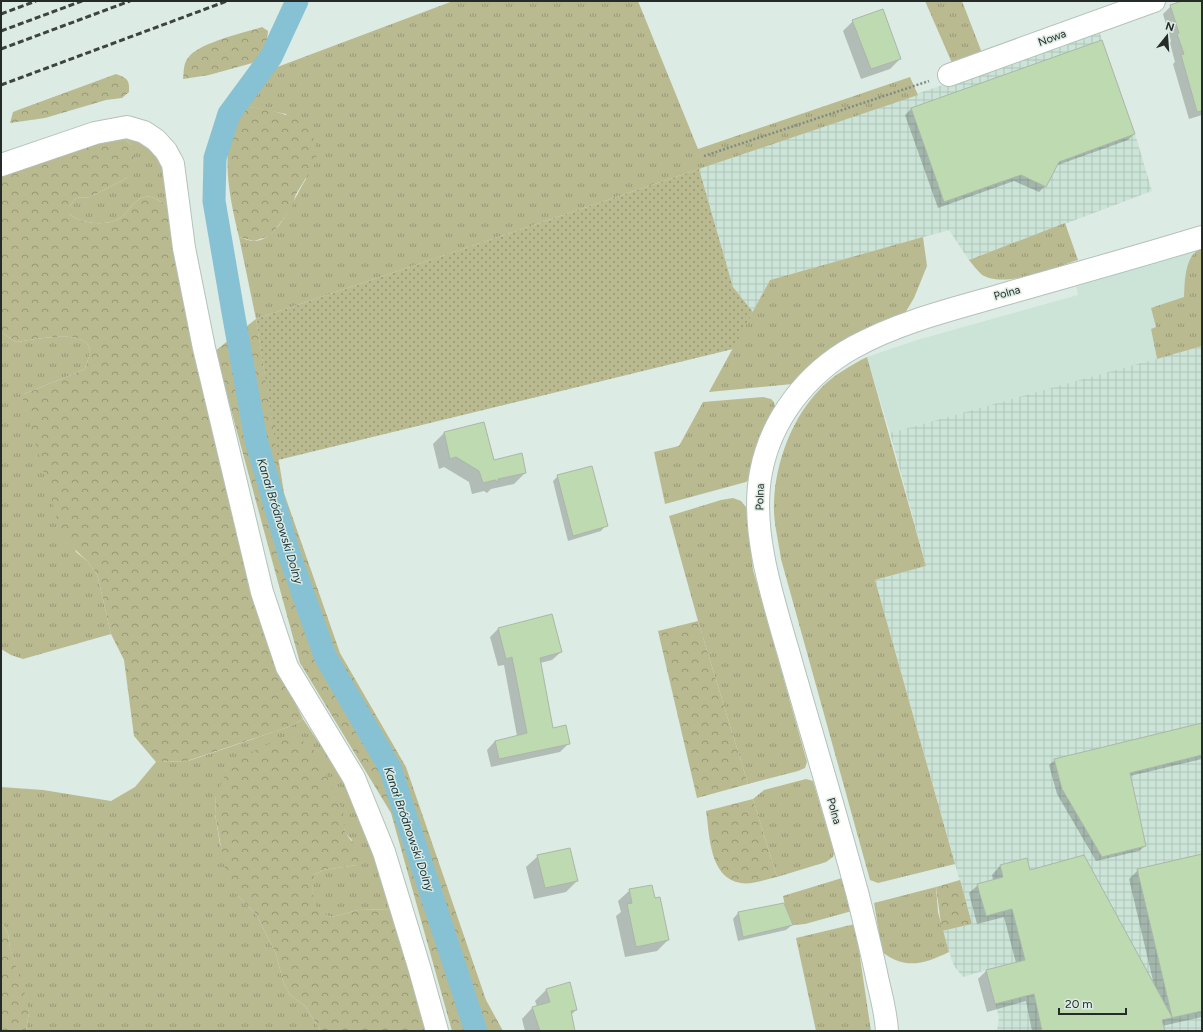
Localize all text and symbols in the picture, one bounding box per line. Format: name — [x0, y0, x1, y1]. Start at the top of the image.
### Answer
north arrow — [1147, 16, 1187, 56]
text: N — [1164, 19, 1176, 34]
street label: Nowa — [1036, 27, 1068, 49]
street label: Polna — [992, 283, 1022, 303]
water label: Kanał Bródnowski Dolny — [254, 456, 306, 586]
street label: Polna — [753, 483, 767, 511]
water label: Kanał Bródnowski Dolny — [381, 765, 437, 894]
street label: Polna — [824, 796, 844, 826]
scale bar — [1059, 990, 1126, 1016]
text: 20 m — [1065, 997, 1093, 1011]

